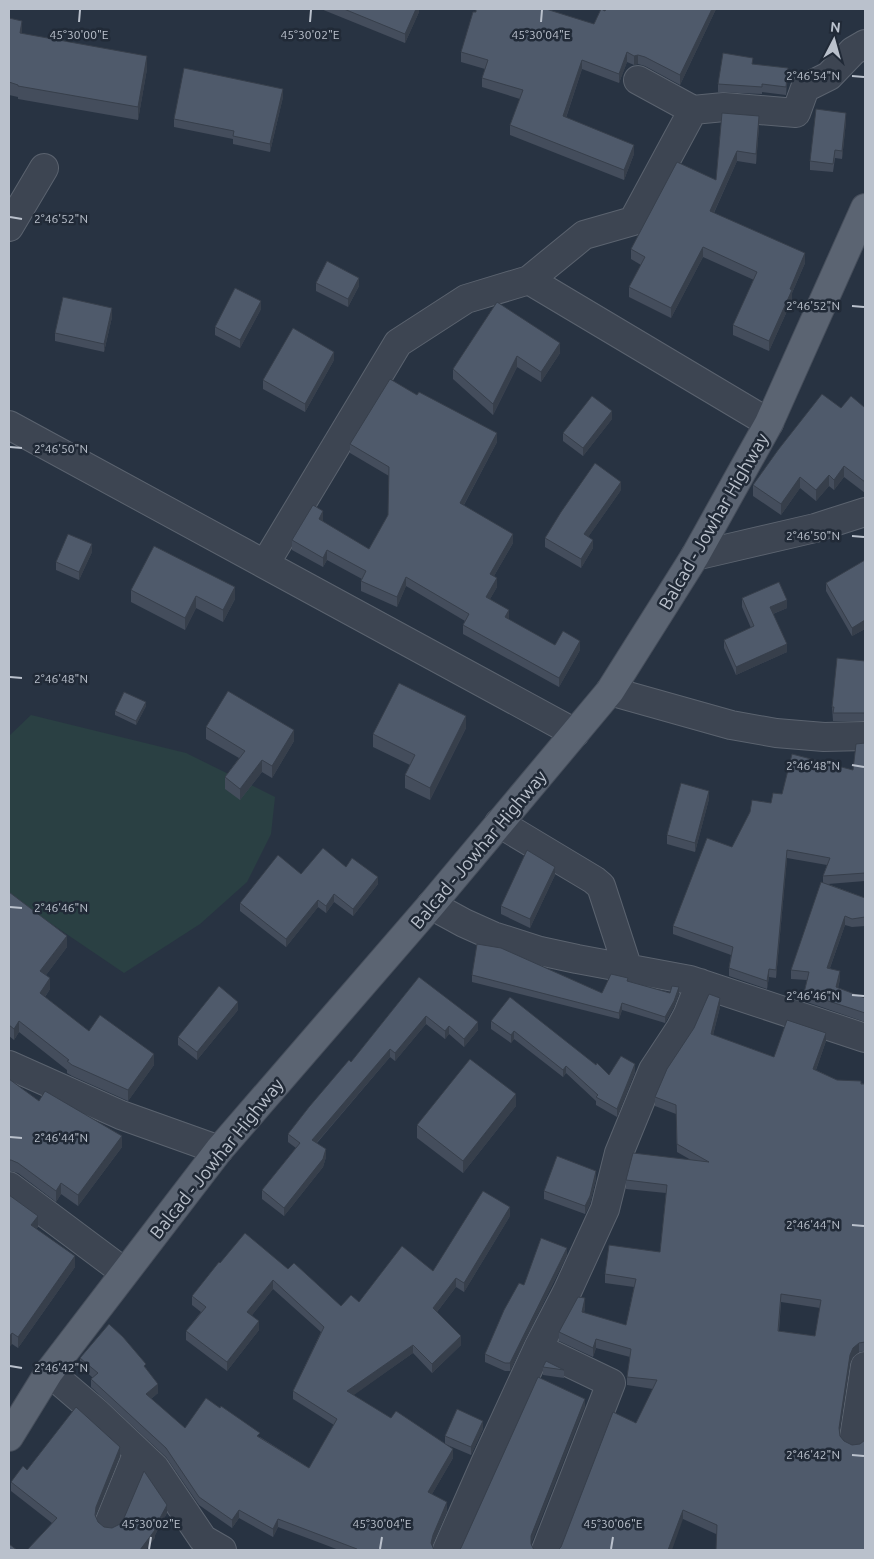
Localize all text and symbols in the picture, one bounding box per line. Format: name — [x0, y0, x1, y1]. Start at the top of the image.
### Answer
north arrow — [809, 15, 859, 65]
text: N — [829, 19, 841, 36]
text: 45°30'00"E — [50, 28, 109, 41]
text: 45°30'02"E — [281, 28, 340, 41]
text: 45°30'04"E — [512, 28, 571, 41]
text: 2°46'54"N — [786, 69, 840, 82]
text: 2°46'52"N — [34, 212, 88, 225]
text: 2°46'52"N — [786, 299, 840, 312]
street label: Balcad - Jowhar Highway — [654, 429, 772, 613]
text: 2°46'50"N — [34, 442, 88, 455]
text: 2°46'50"N — [786, 529, 840, 542]
text: 2°46'48"N — [34, 672, 88, 685]
text: 2°46'48"N — [786, 759, 840, 772]
street label: Balcad - Jowhar Highway — [406, 766, 550, 932]
text: 2°46'46"N — [34, 901, 88, 914]
text: 2°46'46"N — [786, 989, 840, 1002]
street label: Balcad - Jowhar Highway — [145, 1074, 287, 1242]
text: 2°46'44"N — [34, 1131, 88, 1144]
text: 2°46'44"N — [786, 1218, 840, 1231]
text: 2°46'42"N — [34, 1361, 88, 1374]
text: 2°46'42"N — [786, 1448, 840, 1461]
text: 45°30'02"E — [122, 1517, 181, 1530]
text: 45°30'04"E — [353, 1517, 412, 1530]
text: 45°30'06"E — [584, 1517, 643, 1530]

